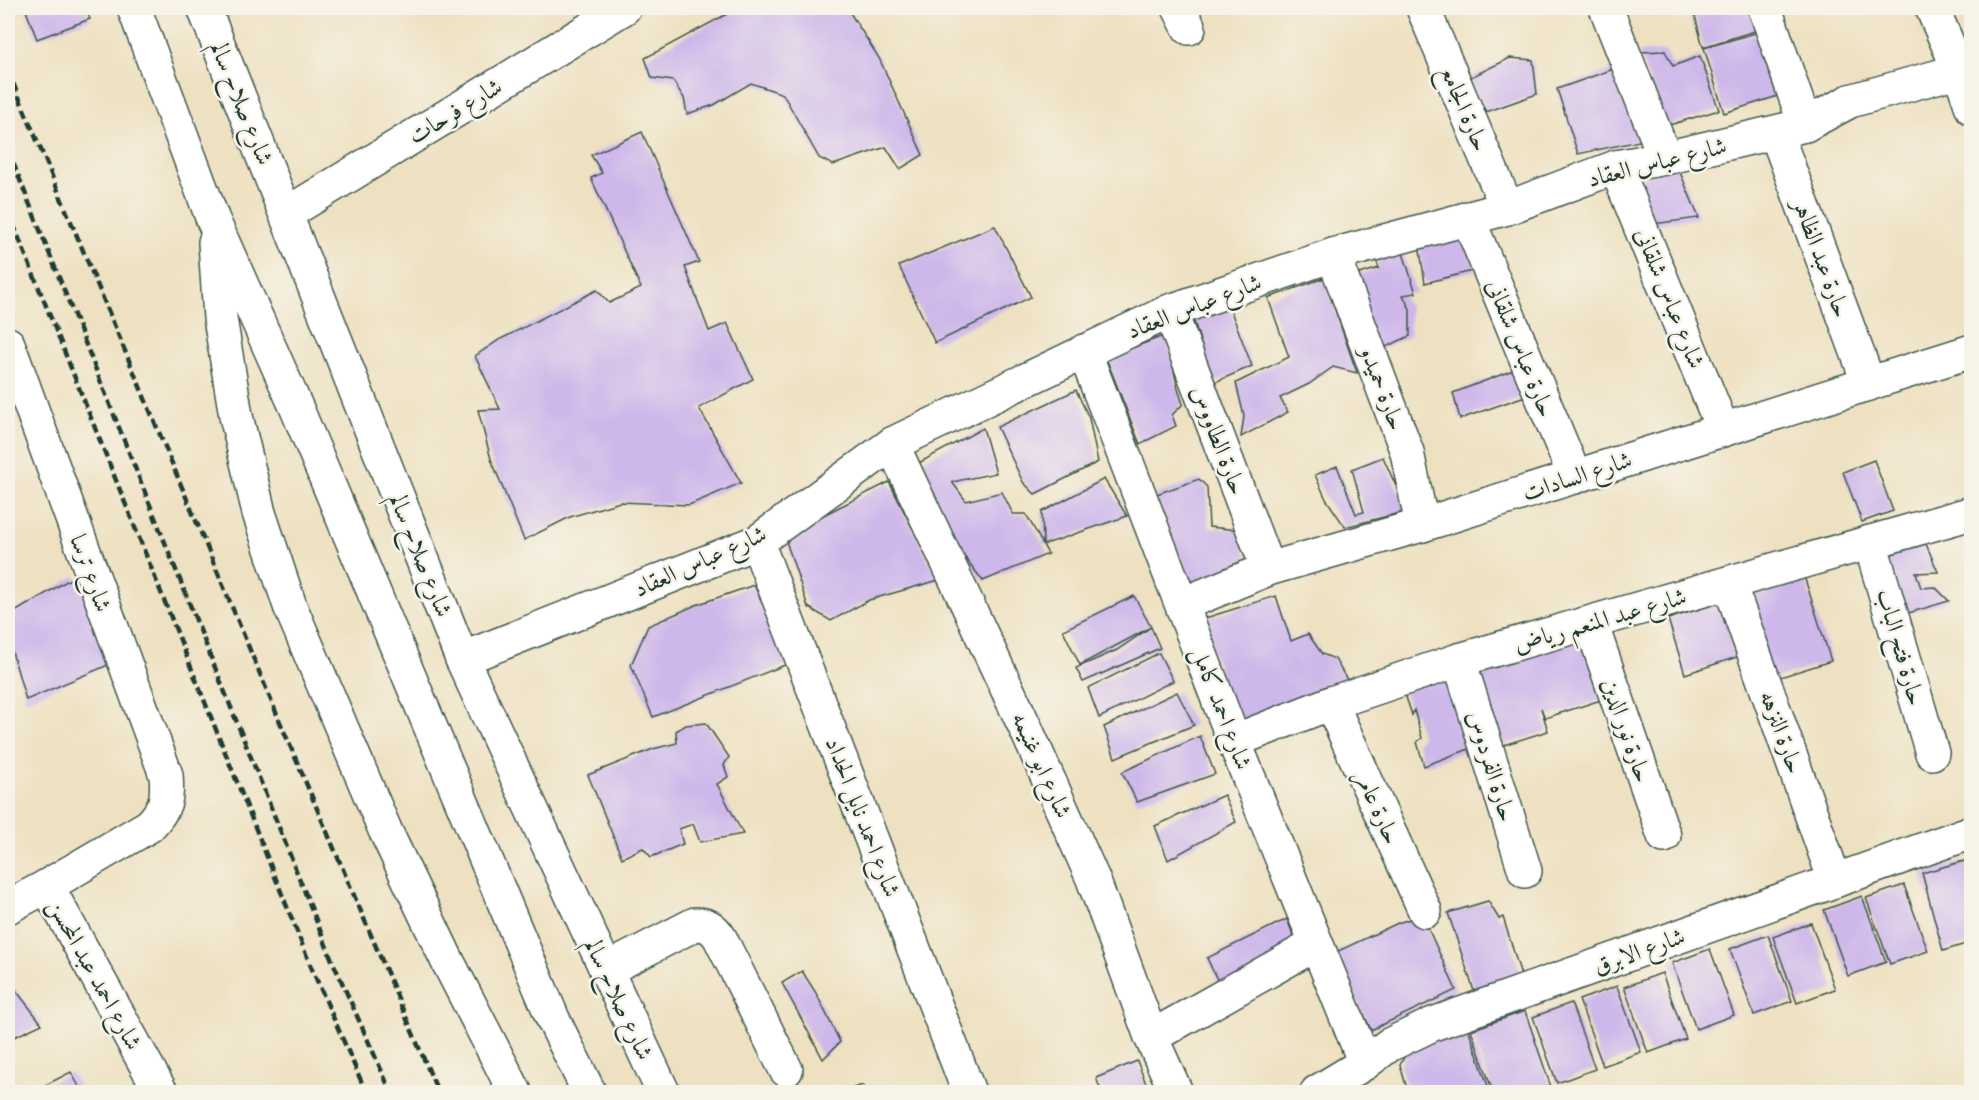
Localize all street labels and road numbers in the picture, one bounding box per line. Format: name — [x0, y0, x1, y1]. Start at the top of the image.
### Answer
street label: شارع صلاح سالم — [198, 37, 280, 172]
street label: حارة الجامع — [1427, 60, 1497, 158]
street label: شارع فرحات — [403, 71, 510, 155]
street label: شارع عباس العقاد — [1584, 130, 1731, 199]
street label: حارة عبد الظاهر — [1786, 191, 1857, 322]
street label: شارع عباس شلقانى — [1624, 223, 1712, 375]
street label: شارع عباس العقاد — [1122, 267, 1268, 350]
street label: حارة عباس شلقانى — [1480, 275, 1562, 421]
street label: حارة حميدو — [1352, 339, 1413, 434]
street label: حارة الطاووس — [1184, 381, 1254, 499]
street label: شارع السادات — [1518, 444, 1637, 513]
street label: شارع صلاح سالم — [377, 489, 459, 624]
street label: شارع عباس العقاد — [629, 518, 773, 608]
street label: شارع ترسا — [58, 530, 119, 618]
street label: شارع عبد المنعم رياض — [1510, 581, 1692, 666]
street label: حارة فتح الباب — [1864, 585, 1932, 711]
street label: شارع احمد كامل — [1180, 642, 1259, 776]
street label: حارة نور الدين — [1595, 674, 1659, 786]
street label: حارة النزهه — [1753, 686, 1811, 778]
street label: شارع ابو غنيمه — [1001, 707, 1079, 825]
street label: حارة الفردوس — [1461, 707, 1523, 825]
street label: شارع احمد نايل الحداد — [814, 733, 907, 903]
street label: حارة عامر — [1347, 765, 1408, 850]
street label: شارع احمد عبد المحسن — [37, 893, 149, 1057]
street label: شارع الابرق — [1589, 921, 1691, 986]
street label: شارع صلاح سالم — [572, 933, 660, 1067]

